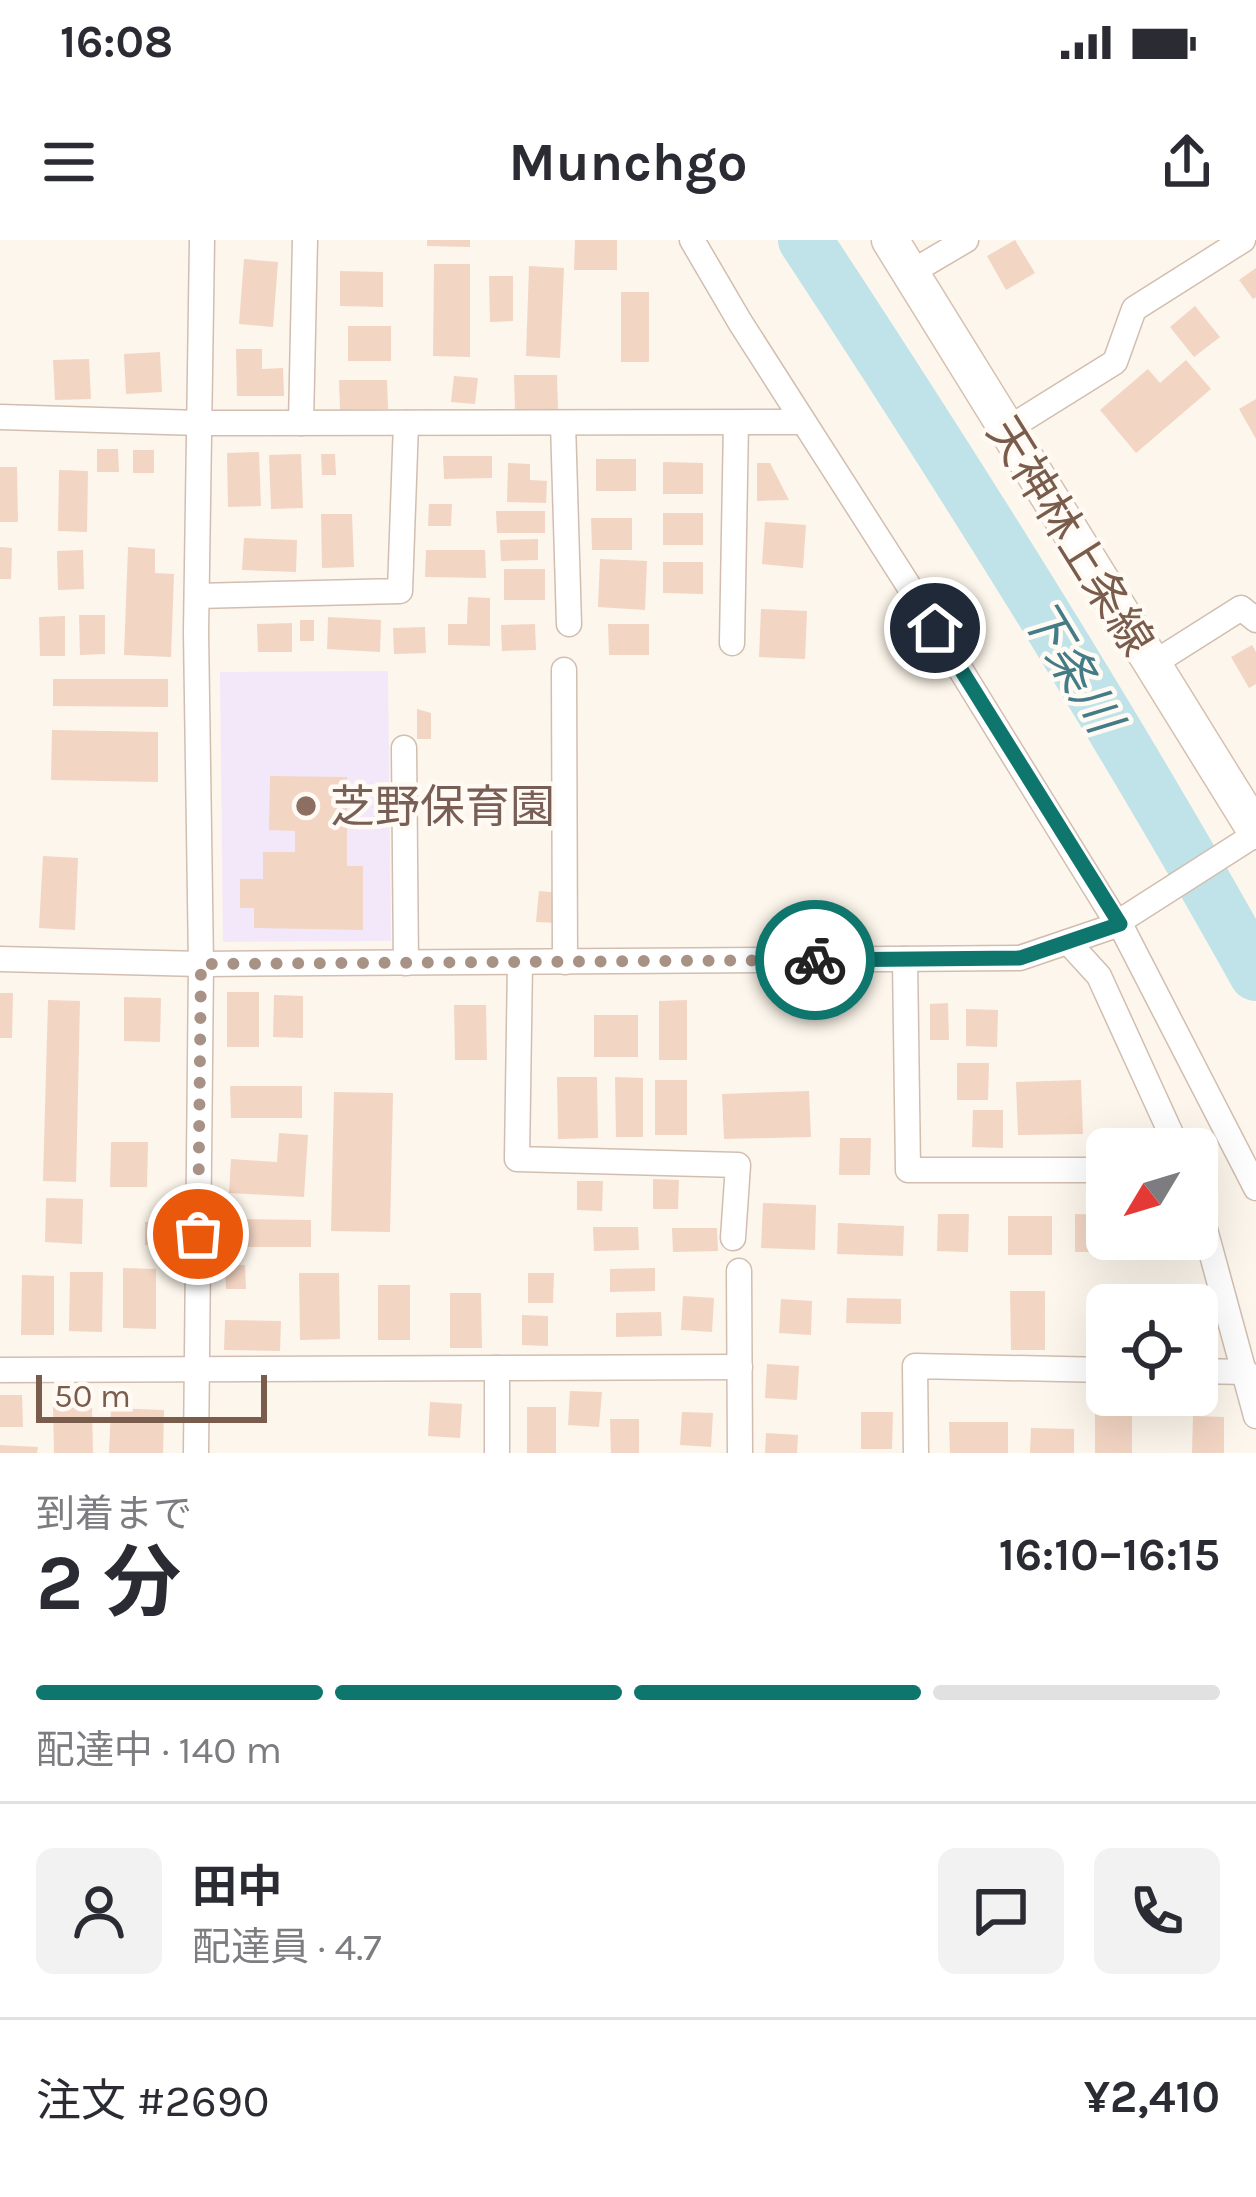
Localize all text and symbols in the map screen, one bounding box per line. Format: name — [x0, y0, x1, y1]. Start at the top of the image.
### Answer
text: 16:08 — [60, 16, 173, 68]
icon: menu — [36, 129, 102, 195]
icon: share — [1154, 129, 1220, 195]
text: Munchgo — [509, 130, 747, 194]
street label: 天神林上条線 — [977, 408, 1164, 665]
pin — [884, 577, 986, 679]
water label: 下条川 — [1010, 590, 1135, 747]
icon: home — [902, 595, 968, 661]
place label: 芝野保育園 — [330, 781, 555, 833]
marker: 芝野保育園 — [293, 793, 319, 819]
courier — [755, 900, 875, 1020]
icon: bike — [782, 927, 848, 993]
north arrow — [1086, 1128, 1218, 1260]
map controls — [1086, 1128, 1218, 1416]
pin — [147, 1183, 249, 1285]
icon: bag — [165, 1201, 231, 1267]
button: locate — [1086, 1284, 1218, 1416]
scale bar — [36, 1369, 267, 1422]
text: 50 m — [54, 1377, 131, 1415]
text: 到着まで — [36, 1491, 192, 1537]
text: 16:10–16:15 — [999, 1529, 1220, 1581]
text: 2 分 — [36, 1537, 181, 1629]
text: 配達中 · 140 m — [36, 1727, 282, 1773]
button: person — [36, 1848, 162, 1974]
button: chat — [938, 1848, 1064, 1974]
button: phone — [1094, 1848, 1220, 1974]
text: 田中 — [192, 1861, 282, 1913]
text: 配達員 · 4.7 — [192, 1924, 382, 1970]
text: ¥2,410 — [1084, 2071, 1220, 2123]
text: 注文 #2690 — [36, 2075, 269, 2127]

